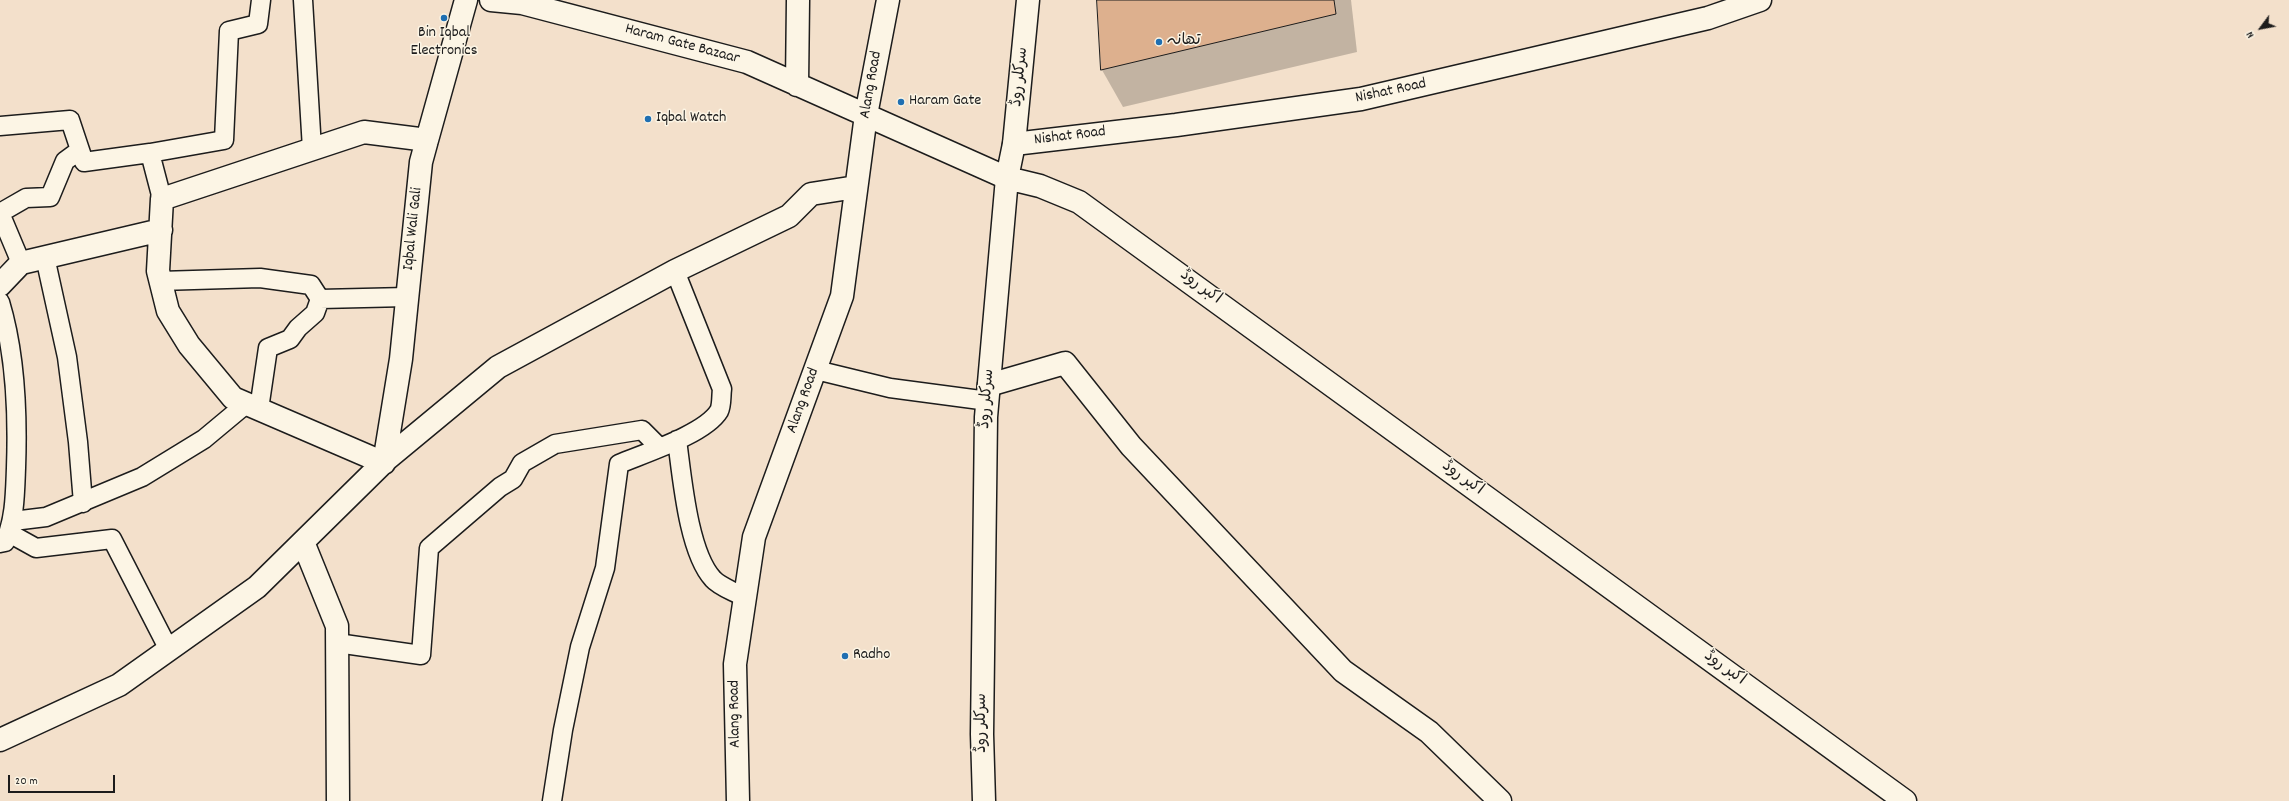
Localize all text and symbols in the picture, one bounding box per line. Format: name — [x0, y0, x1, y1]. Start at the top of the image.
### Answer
north arrow — [2241, 8, 2281, 48]
marker: Bin Iqbal Electronics — [439, 13, 449, 23]
street label: Haram Gate Bazaar — [622, 20, 742, 70]
place label: Bin Iqbal Electronics — [411, 24, 477, 62]
text: N — [2243, 28, 2259, 41]
place label: تھانہ — [1167, 32, 1201, 52]
marker: تھانہ — [1154, 37, 1164, 47]
street label: سرکلر روڈ — [1008, 46, 1034, 108]
street label: Alang Road — [857, 50, 887, 120]
street label: Nishat Road — [1354, 75, 1428, 109]
place label: Haram Gate — [909, 92, 981, 112]
marker: Haram Gate — [896, 97, 906, 107]
place label: Iqbal Watch — [656, 109, 726, 129]
marker: Iqbal Watch — [643, 114, 653, 124]
street label: Nishat Road — [1033, 123, 1107, 151]
street label: Iqbal Wali Gali — [400, 187, 428, 271]
street label: اکبر روڈ — [1175, 266, 1225, 310]
street label: Alang Road — [783, 366, 825, 436]
street label: سرکلر روڈ — [976, 368, 1000, 430]
street label: اکبر روڈ — [1437, 457, 1487, 501]
place label: Radho — [853, 646, 890, 666]
street label: اکبر روڈ — [1699, 647, 1749, 691]
marker: Radho — [840, 651, 850, 661]
street label: Alang Road — [726, 680, 746, 748]
street label: سرکلر روڈ — [973, 693, 993, 753]
scale bar — [10, 767, 117, 793]
text: 20 m — [15, 773, 38, 790]

